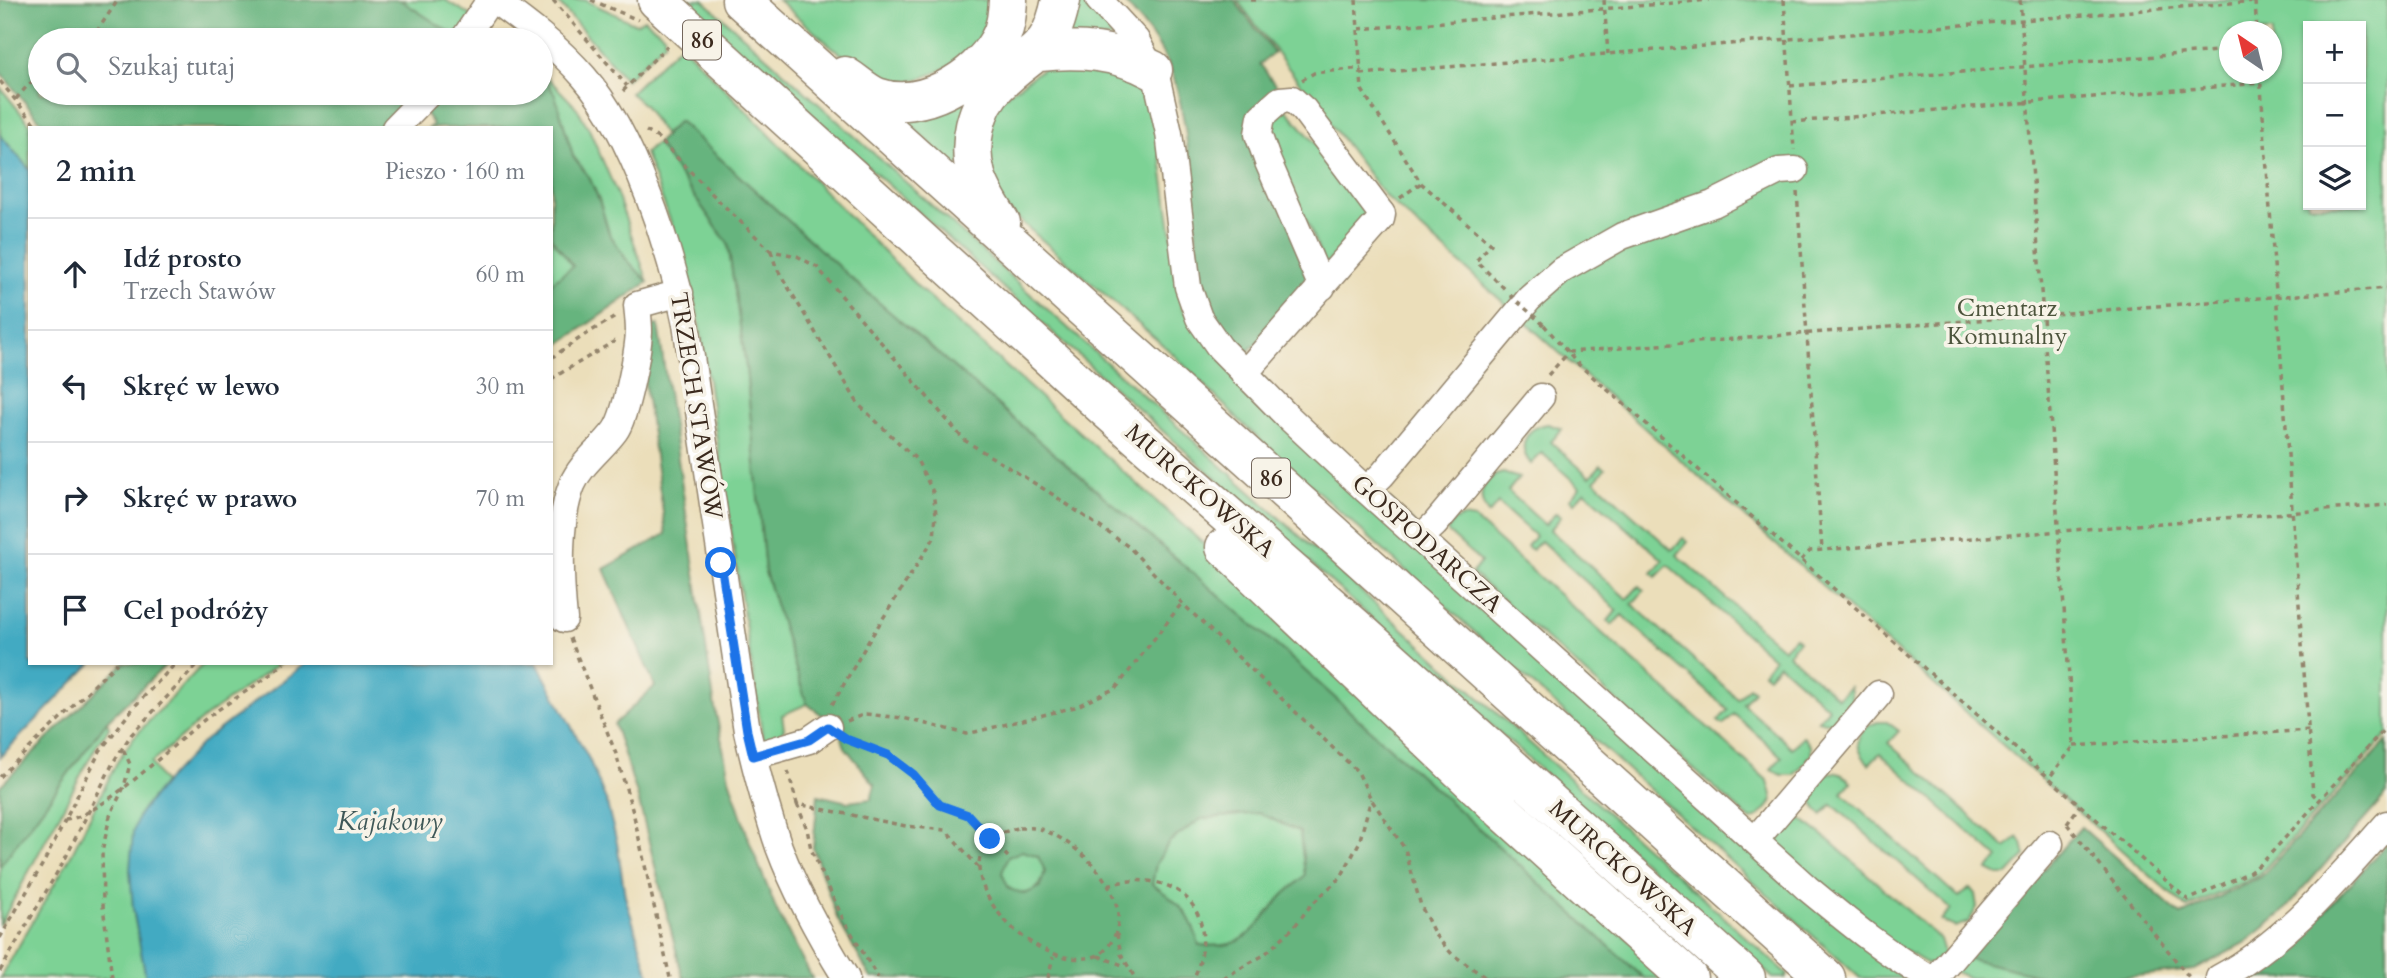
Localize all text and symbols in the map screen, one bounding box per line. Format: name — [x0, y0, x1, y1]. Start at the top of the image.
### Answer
road number: 86 — [683, 20, 721, 60]
north arrow — [2219, 21, 2282, 84]
map controls — [2303, 21, 2366, 210]
button: + — [2303, 21, 2366, 84]
search box — [28, 28, 553, 105]
icon: search — [52, 48, 90, 86]
text: Szukaj tutaj — [108, 49, 236, 84]
button: − — [2303, 84, 2366, 147]
button: layers — [2303, 147, 2366, 210]
text: 2 min — [56, 151, 136, 192]
text: Pieszo · 160 m — [385, 156, 525, 187]
text: Idź prosto — [123, 241, 242, 276]
icon: ahead — [56, 255, 94, 293]
text: 60 m — [476, 259, 525, 290]
text: Trzech Stawów — [123, 276, 276, 307]
street label: TRZECH STAWÓW — [662, 290, 730, 522]
park label: Cmentarz Komunalny — [1947, 292, 2068, 353]
icon: left — [56, 367, 94, 405]
text: Skręć w lewo — [123, 369, 280, 404]
text: 30 m — [476, 371, 525, 402]
street label: MURCKOWSKA — [1118, 416, 1283, 566]
road number: 86 — [1252, 458, 1290, 498]
street label: GOSPODARCZA — [1344, 467, 1510, 621]
icon: right — [56, 479, 94, 517]
text: Skręć w prawo — [123, 481, 297, 516]
text: 70 m — [476, 483, 525, 514]
route start — [705, 547, 736, 578]
icon: arrive — [56, 591, 94, 629]
text: Cel podróży — [123, 593, 269, 628]
street label: MURCKOWSKA — [1542, 792, 1705, 944]
water label: Kajakowy — [337, 804, 443, 839]
route end — [974, 823, 1005, 854]

